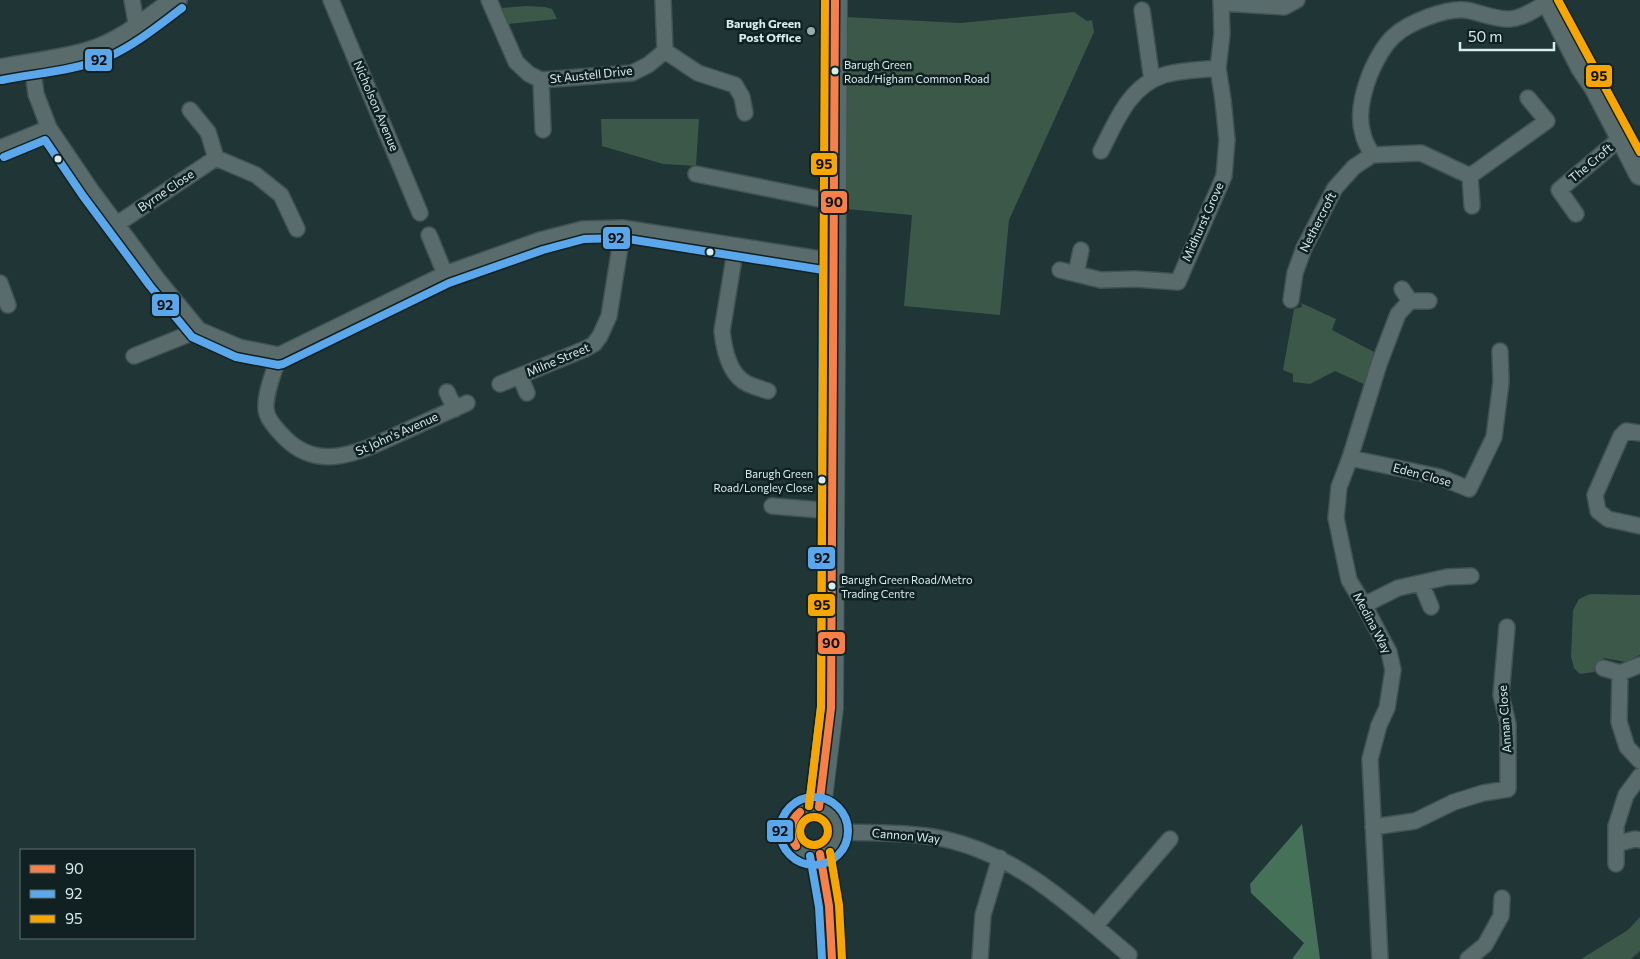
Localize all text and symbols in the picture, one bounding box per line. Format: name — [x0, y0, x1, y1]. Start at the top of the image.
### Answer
place label: Barugh Green Post Office — [726, 16, 801, 44]
scale bar — [1460, 20, 1554, 52]
marker: Barugh Green Post Office — [805, 25, 817, 37]
text: 50 m — [1468, 27, 1502, 45]
line badge: 92 — [84, 48, 113, 72]
text: 92 — [91, 51, 107, 68]
street label: Nicholson Avenue — [352, 58, 402, 153]
place label: Barugh Green Road/Higham Common Road — [844, 58, 989, 85]
street label: St Austell Drive — [549, 63, 633, 85]
line badge: 95 — [1585, 64, 1613, 88]
marker: Barugh Green Road/Higham Common Road — [830, 66, 840, 76]
text: 95 — [1591, 67, 1607, 84]
street label: The Croft — [1566, 140, 1615, 185]
line badge: 95 — [810, 152, 838, 176]
unlabelled marker — [53, 154, 63, 164]
text: 95 — [816, 155, 832, 172]
street label: Byrne Close — [135, 166, 196, 214]
street label: Midhurst Grove — [1178, 180, 1226, 263]
street label: Nethercroft — [1296, 189, 1338, 254]
line badge: 90 — [820, 190, 848, 214]
text: 90 — [825, 193, 843, 210]
line badge: 92 — [602, 226, 631, 250]
text: 92 — [608, 229, 624, 246]
unlabelled marker — [705, 247, 715, 257]
line badge: 92 — [151, 293, 180, 317]
text: 92 — [157, 296, 173, 313]
street label: Milne Street — [524, 340, 591, 379]
street label: St John's Avenue — [353, 409, 440, 458]
street label: Eden Close — [1392, 460, 1453, 489]
place label: Barugh Green Road/Longley Close — [713, 467, 813, 494]
marker: Barugh Green Road/Longley Close — [817, 475, 827, 485]
line badge: 92 — [807, 546, 836, 570]
text: 92 — [814, 549, 830, 566]
place label: Barugh Green Road/Metro Trading Centre — [841, 573, 973, 600]
marker: Barugh Green Road/Metro Trading Centre — [827, 581, 837, 591]
street label: Medina Way — [1351, 590, 1395, 655]
line badge: 95 — [807, 593, 836, 617]
text: 95 — [814, 596, 830, 613]
line badge: 90 — [817, 631, 846, 655]
text: 90 — [822, 634, 840, 651]
street label: Annan Close — [1495, 685, 1513, 753]
line badge: 92 — [766, 819, 794, 843]
text: 92 — [772, 822, 788, 839]
street label: Cannon Way — [871, 825, 941, 845]
legend — [20, 849, 195, 939]
text: 90 — [65, 859, 84, 877]
text: 92 — [65, 884, 82, 902]
text: 95 — [65, 909, 83, 927]

